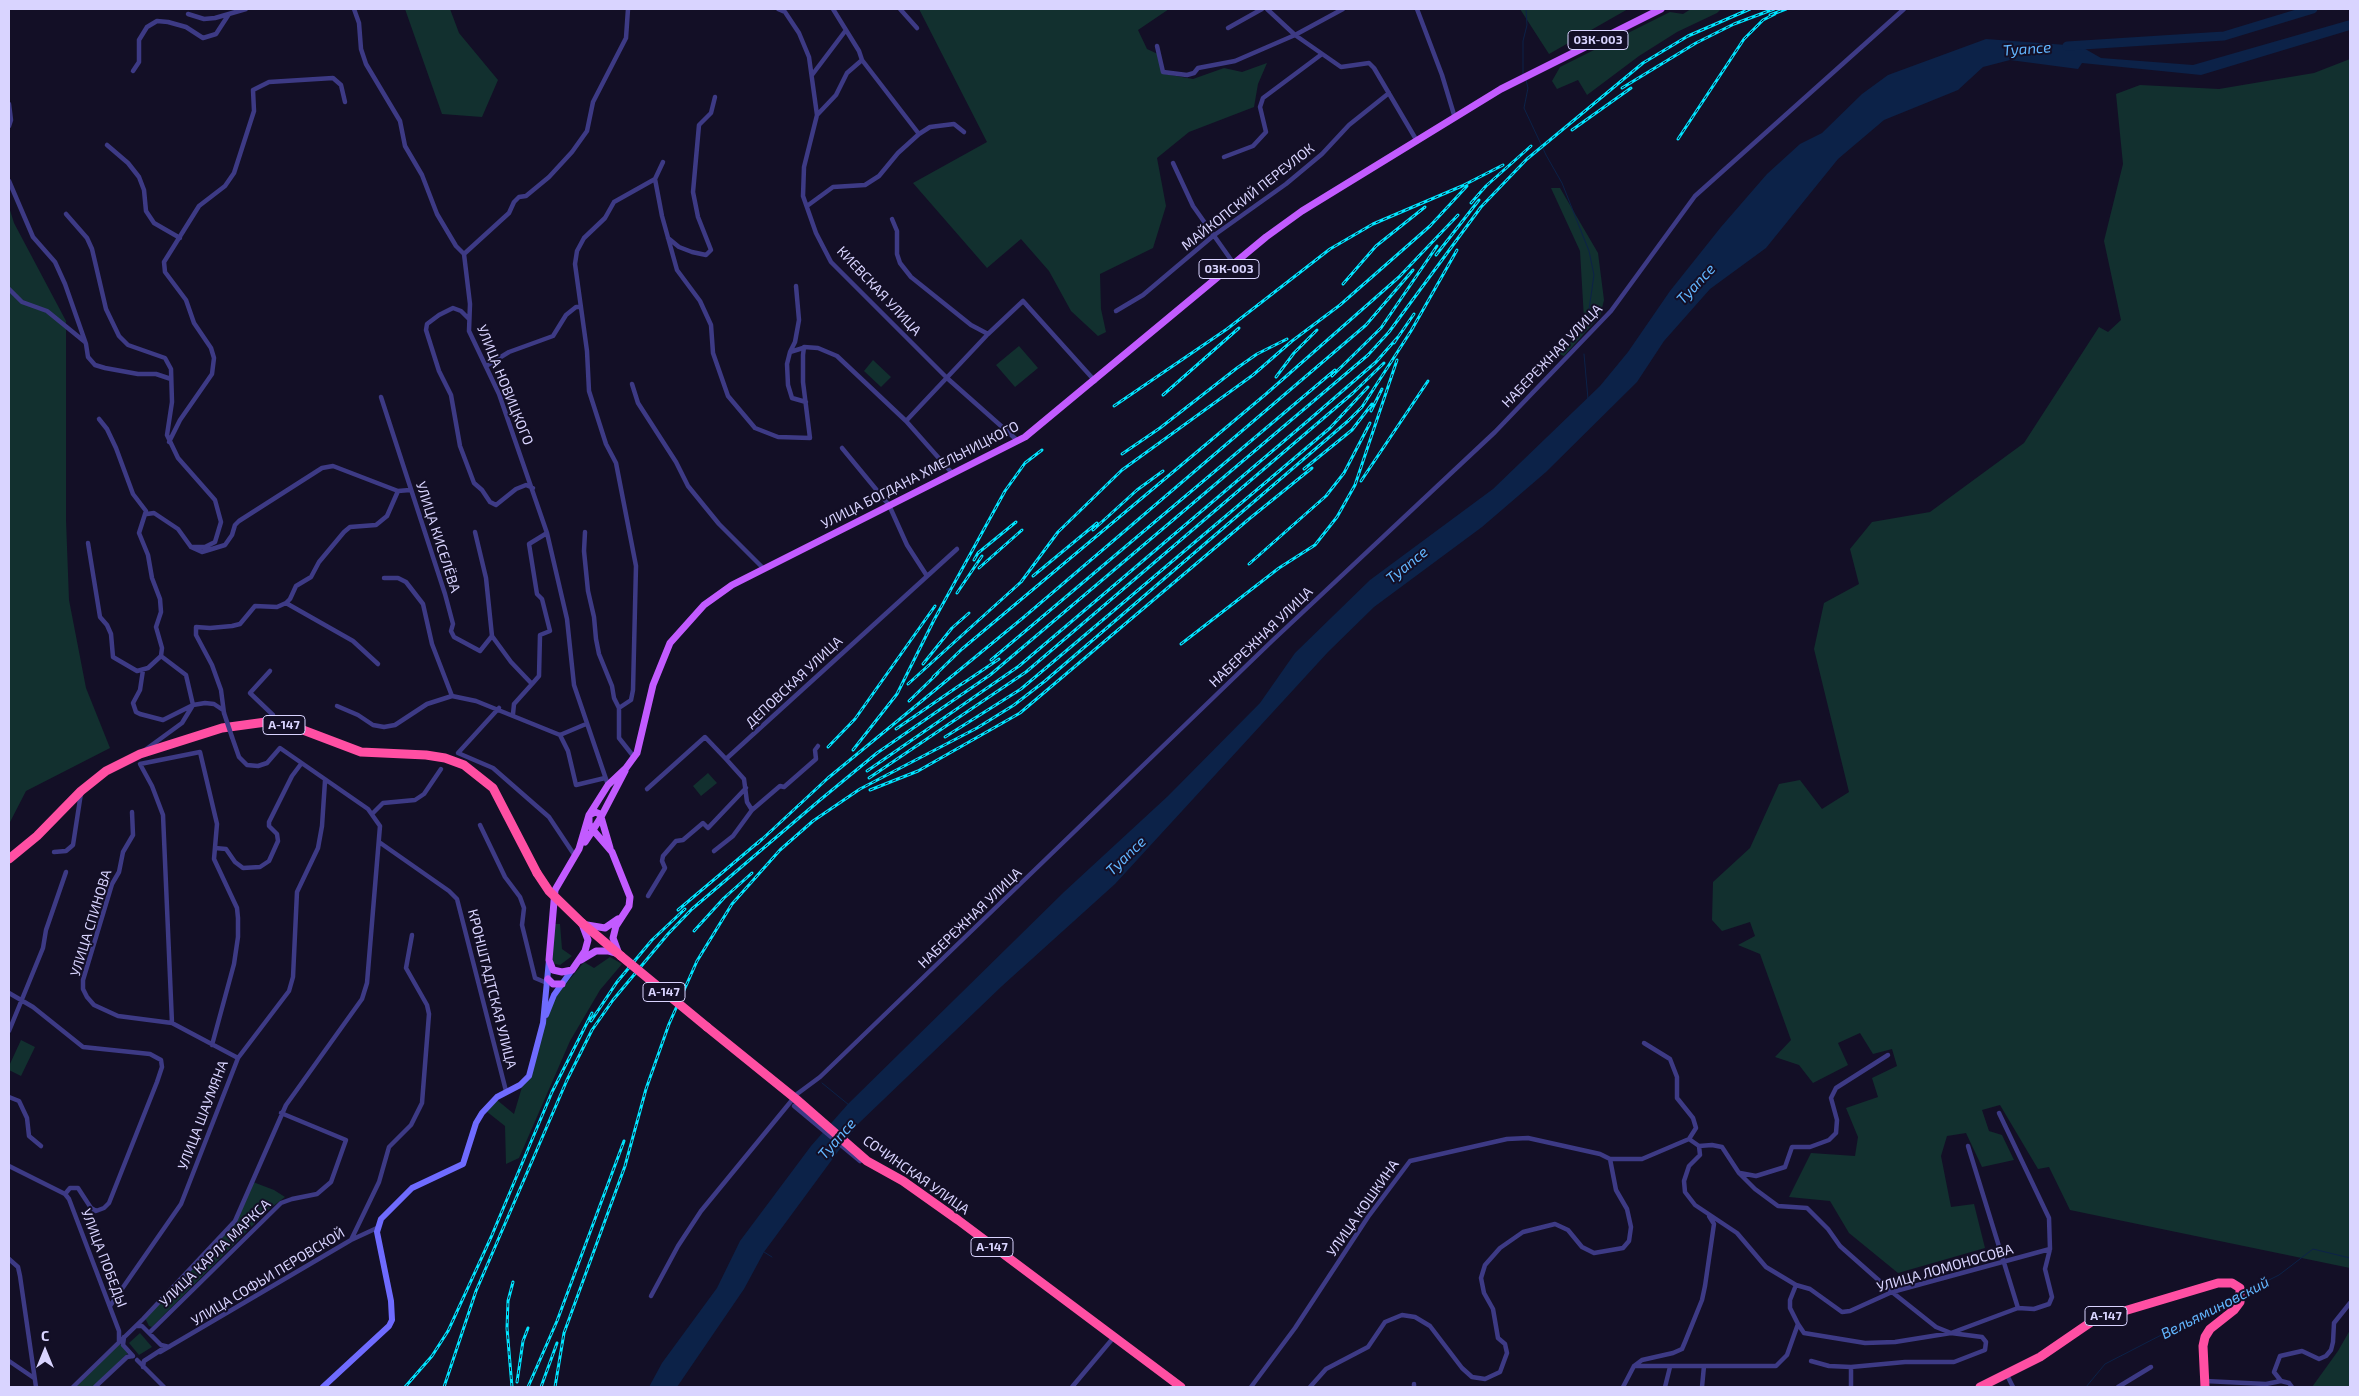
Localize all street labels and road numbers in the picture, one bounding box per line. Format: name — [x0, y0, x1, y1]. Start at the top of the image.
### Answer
road number: 03К-003 — [1568, 30, 1628, 50]
street label: МАЙКОПСКИЙ ПЕРЕУЛОК — [1178, 140, 1318, 254]
street label: КИЕВСКАЯ УЛИЦА — [833, 243, 925, 339]
road number: 03К-003 — [1199, 260, 1259, 278]
street label: НАБЕРЕЖНАЯ УЛИЦА — [1498, 301, 1606, 411]
street label: УЛИЦА НОВИЦКОГО — [473, 322, 537, 448]
street label: УЛИЦА БОГДАНА ХМЕЛЬНИЦКОГО — [818, 418, 1022, 532]
street label: УЛИЦА КИСЕЛЁВА — [412, 479, 464, 595]
street label: НАБЕРЕЖНАЯ УЛИЦА — [1206, 583, 1316, 691]
street label: ДЕПОВСКАЯ УЛИЦА — [742, 633, 846, 731]
road number: А-147 — [263, 716, 305, 734]
street label: НАБЕРЕЖНАЯ УЛИЦА — [915, 864, 1025, 972]
street label: УЛИЦА СПИНОВА — [67, 868, 115, 978]
street label: КРОНШТАДТСКАЯ УЛИЦА — [464, 907, 520, 1071]
road number: А-147 — [643, 982, 685, 1002]
street label: УЛИЦА ШАУМЯНА — [174, 1058, 232, 1172]
street label: СОЧИНСКАЯ УЛИЦА — [860, 1132, 972, 1218]
street label: УЛИЦА КОШКИНА — [1323, 1156, 1403, 1260]
street label: УЛИЦА КАРЛА МАРКСА — [156, 1196, 274, 1310]
street label: УЛИЦА ПОБЕДЫ — [78, 1206, 130, 1310]
street label: УЛИЦА СОФЬИ ПЕРОВСКОЙ — [188, 1224, 348, 1330]
road number: А-147 — [971, 1238, 1013, 1256]
street label: УЛИЦА ЛОМОНОСОВА — [1875, 1241, 2015, 1295]
road number: А-147 — [2085, 1306, 2127, 1325]

